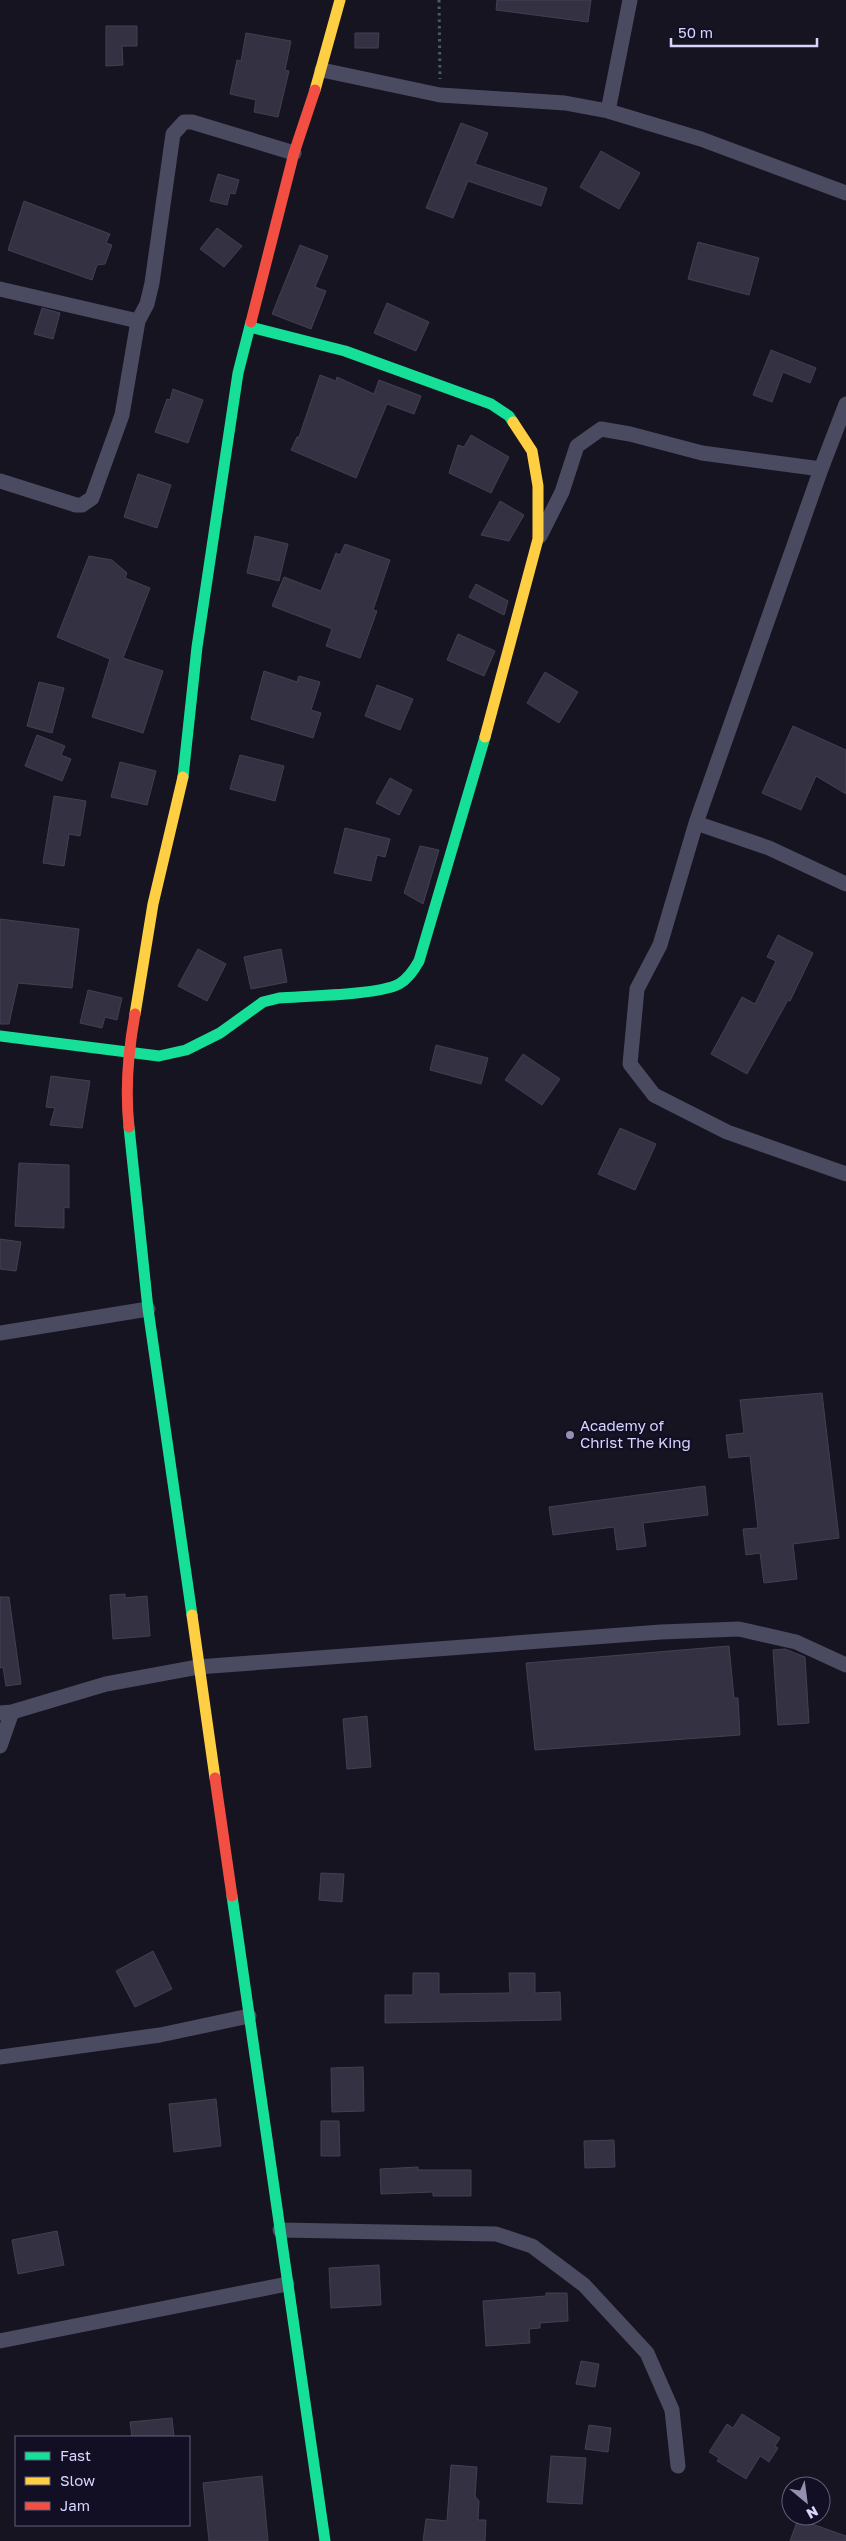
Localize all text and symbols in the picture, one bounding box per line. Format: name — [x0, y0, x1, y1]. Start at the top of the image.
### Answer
scale bar — [671, 15, 817, 47]
text: 50 m — [678, 23, 713, 41]
place label: Academy of Christ The King — [580, 1416, 691, 1451]
marker: Academy of Christ The King — [564, 1429, 576, 1441]
legend — [15, 2436, 190, 2526]
text: Fast — [60, 2446, 91, 2464]
text: Slow — [60, 2471, 95, 2489]
north arrow — [781, 2476, 831, 2526]
text: Jam — [60, 2496, 90, 2514]
text: N — [804, 2503, 821, 2523]

